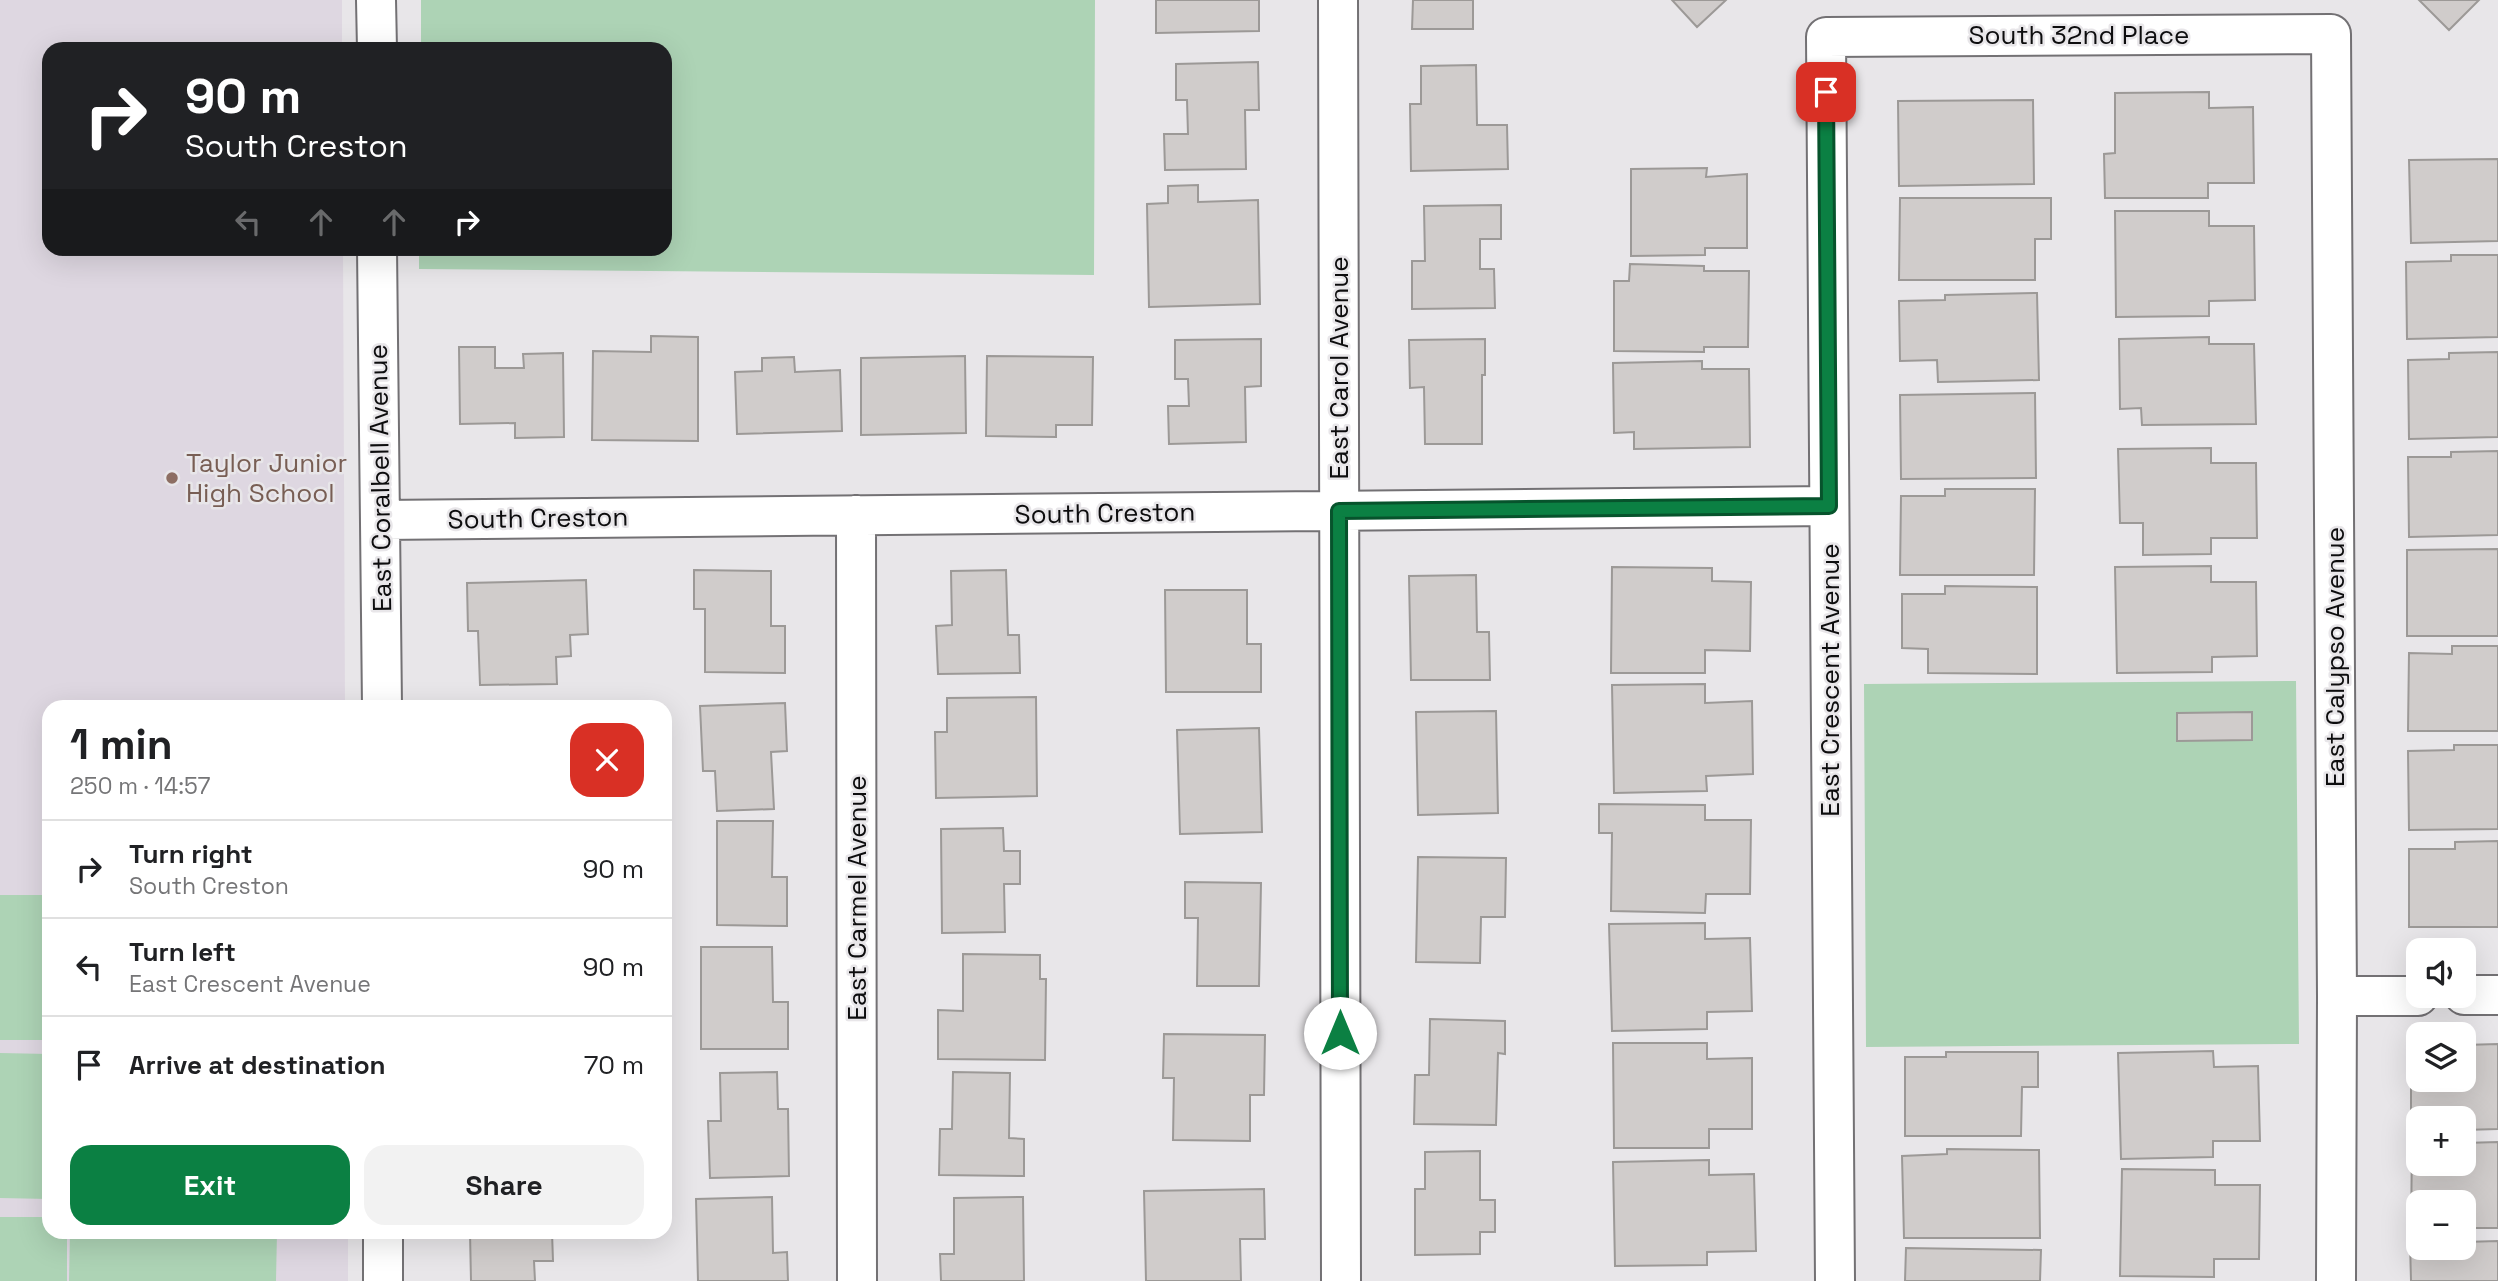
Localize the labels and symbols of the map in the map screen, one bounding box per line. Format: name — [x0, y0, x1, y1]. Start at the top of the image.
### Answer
street label: South 32nd Place — [1969, 18, 2189, 52]
pin — [1796, 62, 1856, 122]
street label: East Carol Avenue — [1322, 256, 1356, 480]
street label: East Coralbell Avenue — [361, 344, 399, 612]
place label: Taylor Junior High School — [186, 446, 347, 510]
marker: Taylor Junior High School — [164, 470, 180, 486]
street label: South Creston — [1014, 494, 1196, 532]
street label: South Creston — [447, 499, 629, 537]
street label: East Calypso Avenue — [2318, 527, 2352, 787]
street label: East Crescent Avenue — [1813, 543, 1847, 817]
street label: East Carmel Avenue — [840, 775, 874, 1021]
position arrow — [1303, 996, 1377, 1070]

